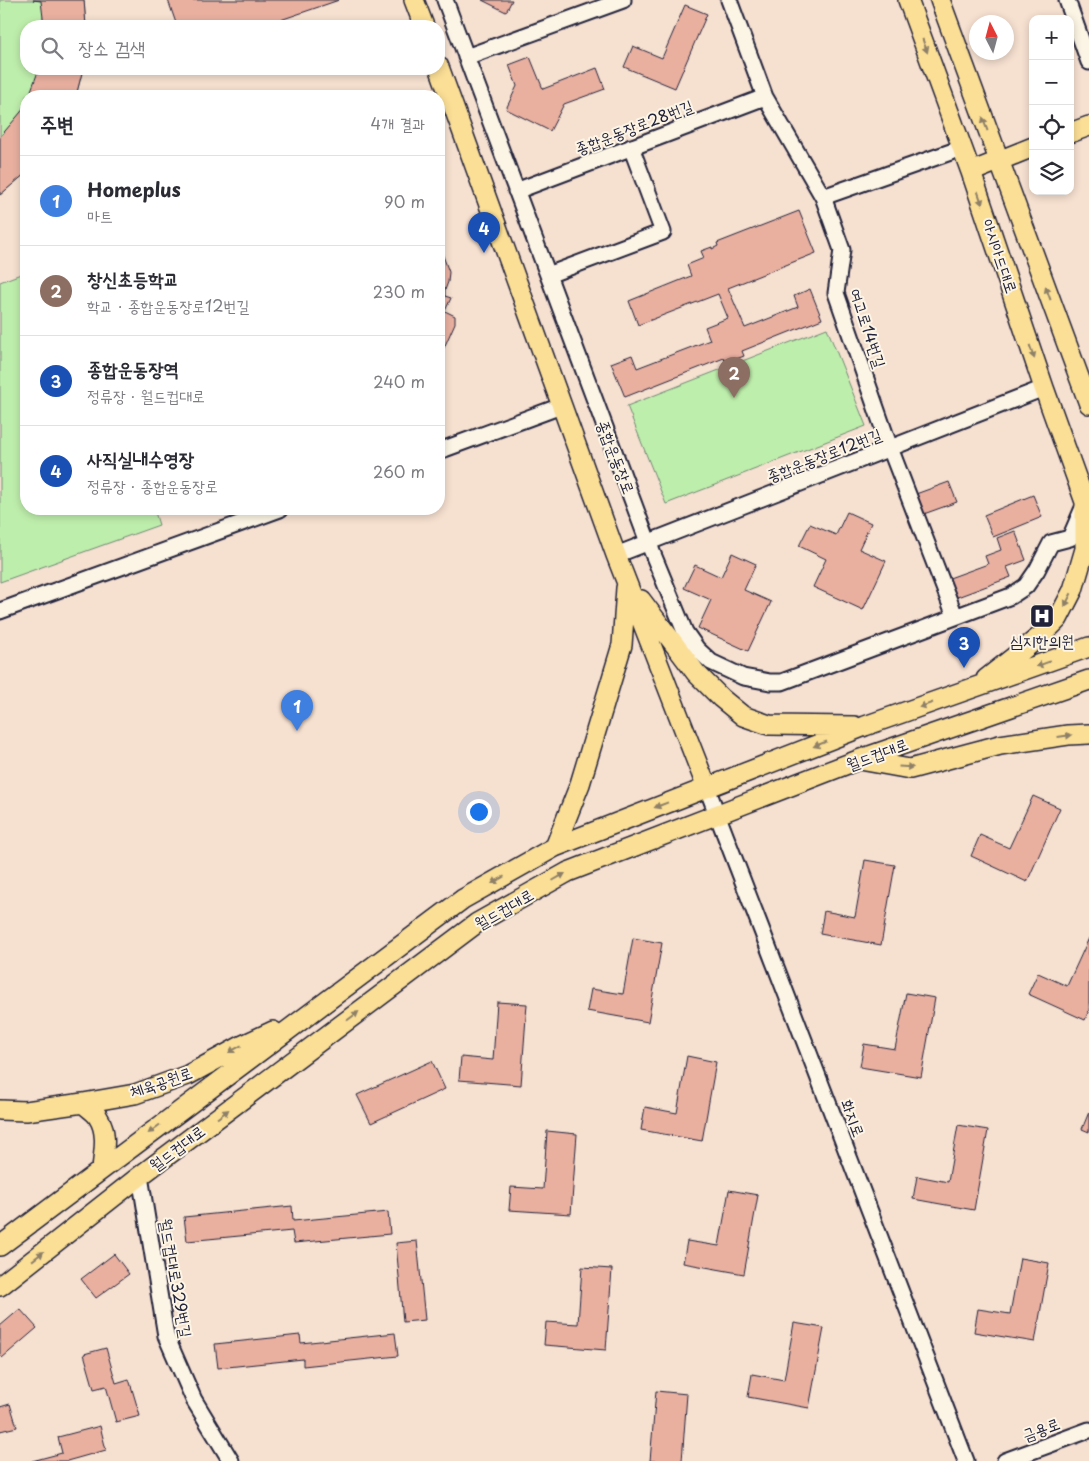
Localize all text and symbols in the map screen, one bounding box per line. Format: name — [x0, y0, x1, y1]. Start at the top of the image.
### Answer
north arrow — [969, 15, 1014, 60]
map controls — [1029, 15, 1074, 195]
button: + — [1029, 15, 1074, 60]
search box — [20, 20, 445, 75]
text: 장소 검색 — [78, 33, 145, 61]
icon: search — [38, 34, 66, 62]
one-way arrow — [921, 39, 929, 54]
button: − — [1029, 60, 1074, 105]
street label: 종합운동장로28번길 — [571, 93, 696, 160]
button: locate — [1029, 105, 1074, 150]
text: 주변 — [40, 107, 74, 139]
text: 4개 결과 — [371, 111, 425, 135]
one-way arrow — [981, 116, 989, 131]
button: layers — [1029, 150, 1074, 195]
text: Homeplus — [87, 175, 181, 203]
text: 1 — [52, 189, 60, 213]
text: 90 m — [384, 189, 425, 213]
one-way arrow — [977, 191, 984, 206]
text: 마트 — [87, 203, 113, 227]
pin: 4 — [468, 212, 500, 253]
street label: 아시아드대로 — [977, 215, 1025, 296]
text: 창신초등학교 — [87, 264, 179, 292]
text: 2 — [50, 279, 62, 303]
text: 230 m — [373, 279, 425, 303]
street label: 여고로14번길 — [845, 285, 893, 371]
one-way arrow — [1043, 286, 1051, 300]
text: 학교 · 종합운동장로12번길 — [87, 293, 249, 317]
one-way arrow — [1029, 345, 1036, 360]
text: 종합운동장역 — [87, 354, 179, 382]
pin: 2 — [718, 357, 750, 398]
text: 3 — [51, 369, 61, 393]
text: 240 m — [373, 369, 425, 393]
text: 정류장 · 월드컵대로 — [87, 383, 205, 407]
street label: 종합운동장로 — [592, 416, 642, 497]
street label: 종합운동장로12번길 — [763, 421, 885, 487]
text: 사직실내수영장 — [87, 444, 194, 472]
text: 4 — [51, 459, 61, 483]
text: 260 m — [373, 459, 425, 483]
text: 정류장 · 종합운동장로 — [87, 473, 218, 497]
one-way arrow — [1064, 593, 1072, 607]
hospital icon: 심지한의원 — [1029, 603, 1055, 629]
pin: 3 — [948, 627, 980, 668]
place label: 심지한의원 — [1010, 628, 1074, 652]
one-way arrow — [1035, 660, 1050, 668]
pin: 1 — [281, 690, 313, 731]
one-way arrow — [918, 702, 933, 710]
street label: 월드컵대로 — [842, 731, 911, 775]
one-way arrow — [1058, 731, 1074, 739]
one-way arrow — [812, 741, 827, 748]
one-way arrow — [899, 764, 915, 772]
your location — [466, 799, 492, 825]
one-way arrow — [654, 802, 668, 810]
one-way arrow — [553, 872, 566, 881]
one-way arrow — [491, 875, 504, 884]
street label: 월드컵대로 — [470, 882, 537, 935]
one-way arrow — [346, 1011, 359, 1022]
one-way arrow — [228, 1045, 241, 1054]
street label: 체육공원로 — [126, 1059, 195, 1103]
street label: 화지로 — [836, 1095, 872, 1140]
one-way arrow — [216, 1109, 230, 1119]
street label: 월드컵대로 — [143, 1118, 209, 1176]
one-way arrow — [148, 1124, 161, 1135]
street label: 월드컵대로329번길 — [155, 1216, 199, 1339]
one-way arrow — [32, 1250, 45, 1261]
street label: 금용로 — [1018, 1410, 1063, 1446]

